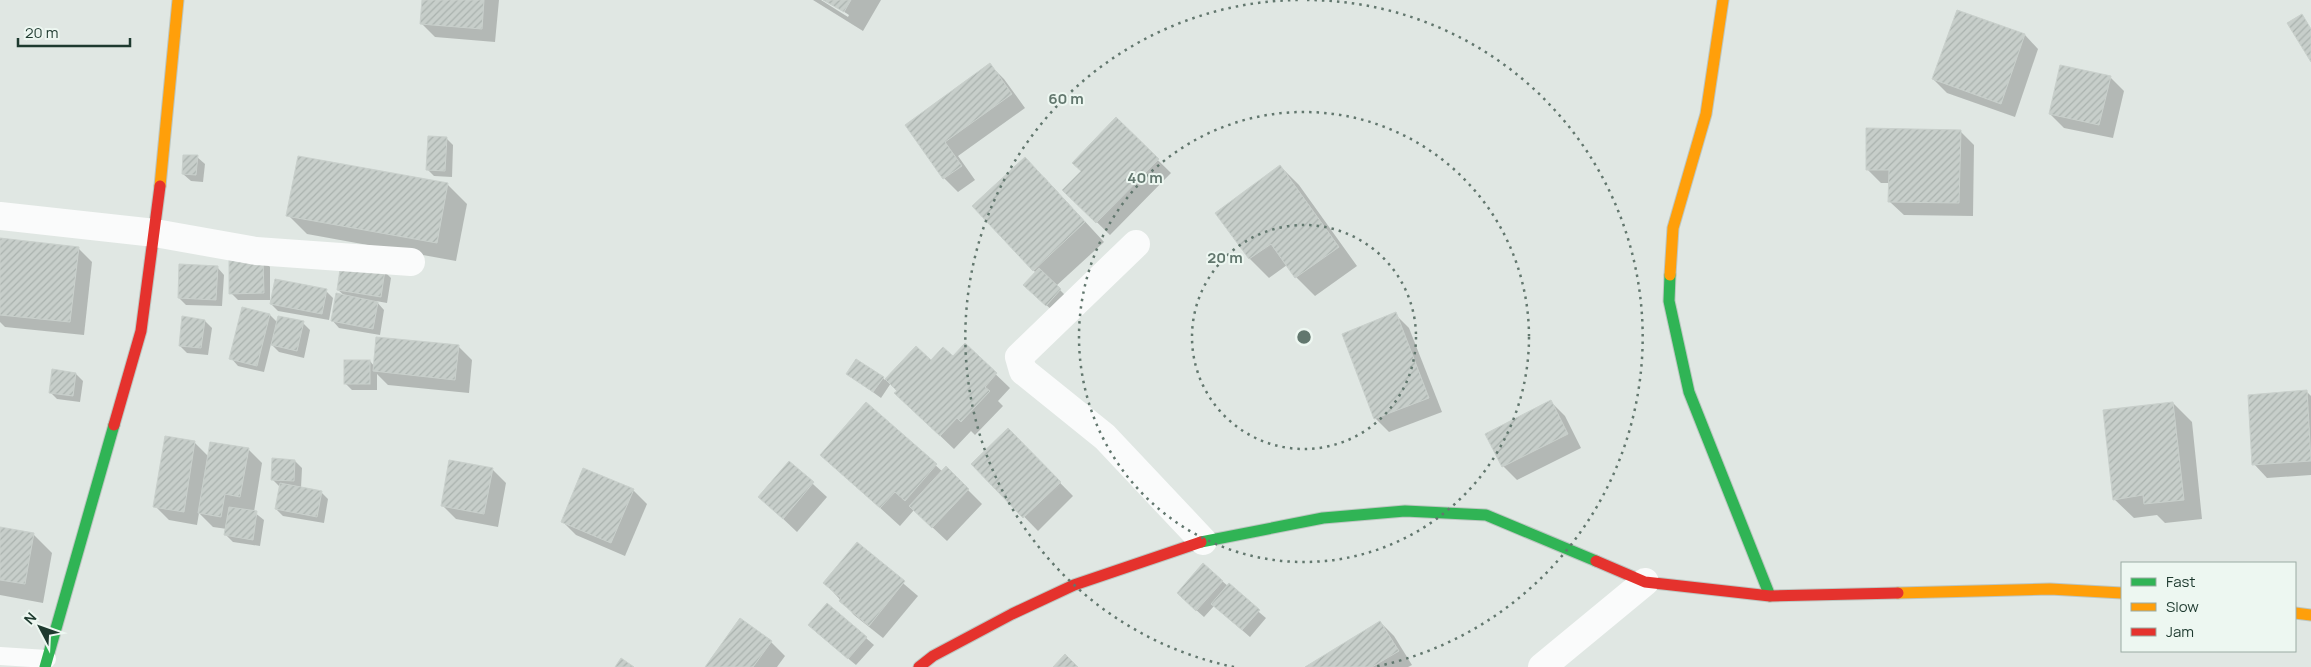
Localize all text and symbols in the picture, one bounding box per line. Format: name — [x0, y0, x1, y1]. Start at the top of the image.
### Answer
scale bar — [18, 15, 130, 47]
text: 20 m — [25, 22, 58, 43]
text: 60 m — [1048, 88, 1084, 109]
text: 40 m — [1127, 167, 1163, 188]
text: 20 m — [1207, 247, 1243, 268]
centre of rings — [1295, 328, 1313, 346]
legend — [2121, 562, 2296, 652]
text: Fast — [2166, 571, 2195, 592]
text: Slow — [2166, 596, 2199, 617]
north arrow — [15, 602, 65, 652]
text: N — [19, 608, 40, 628]
text: Jam — [2166, 621, 2194, 642]

